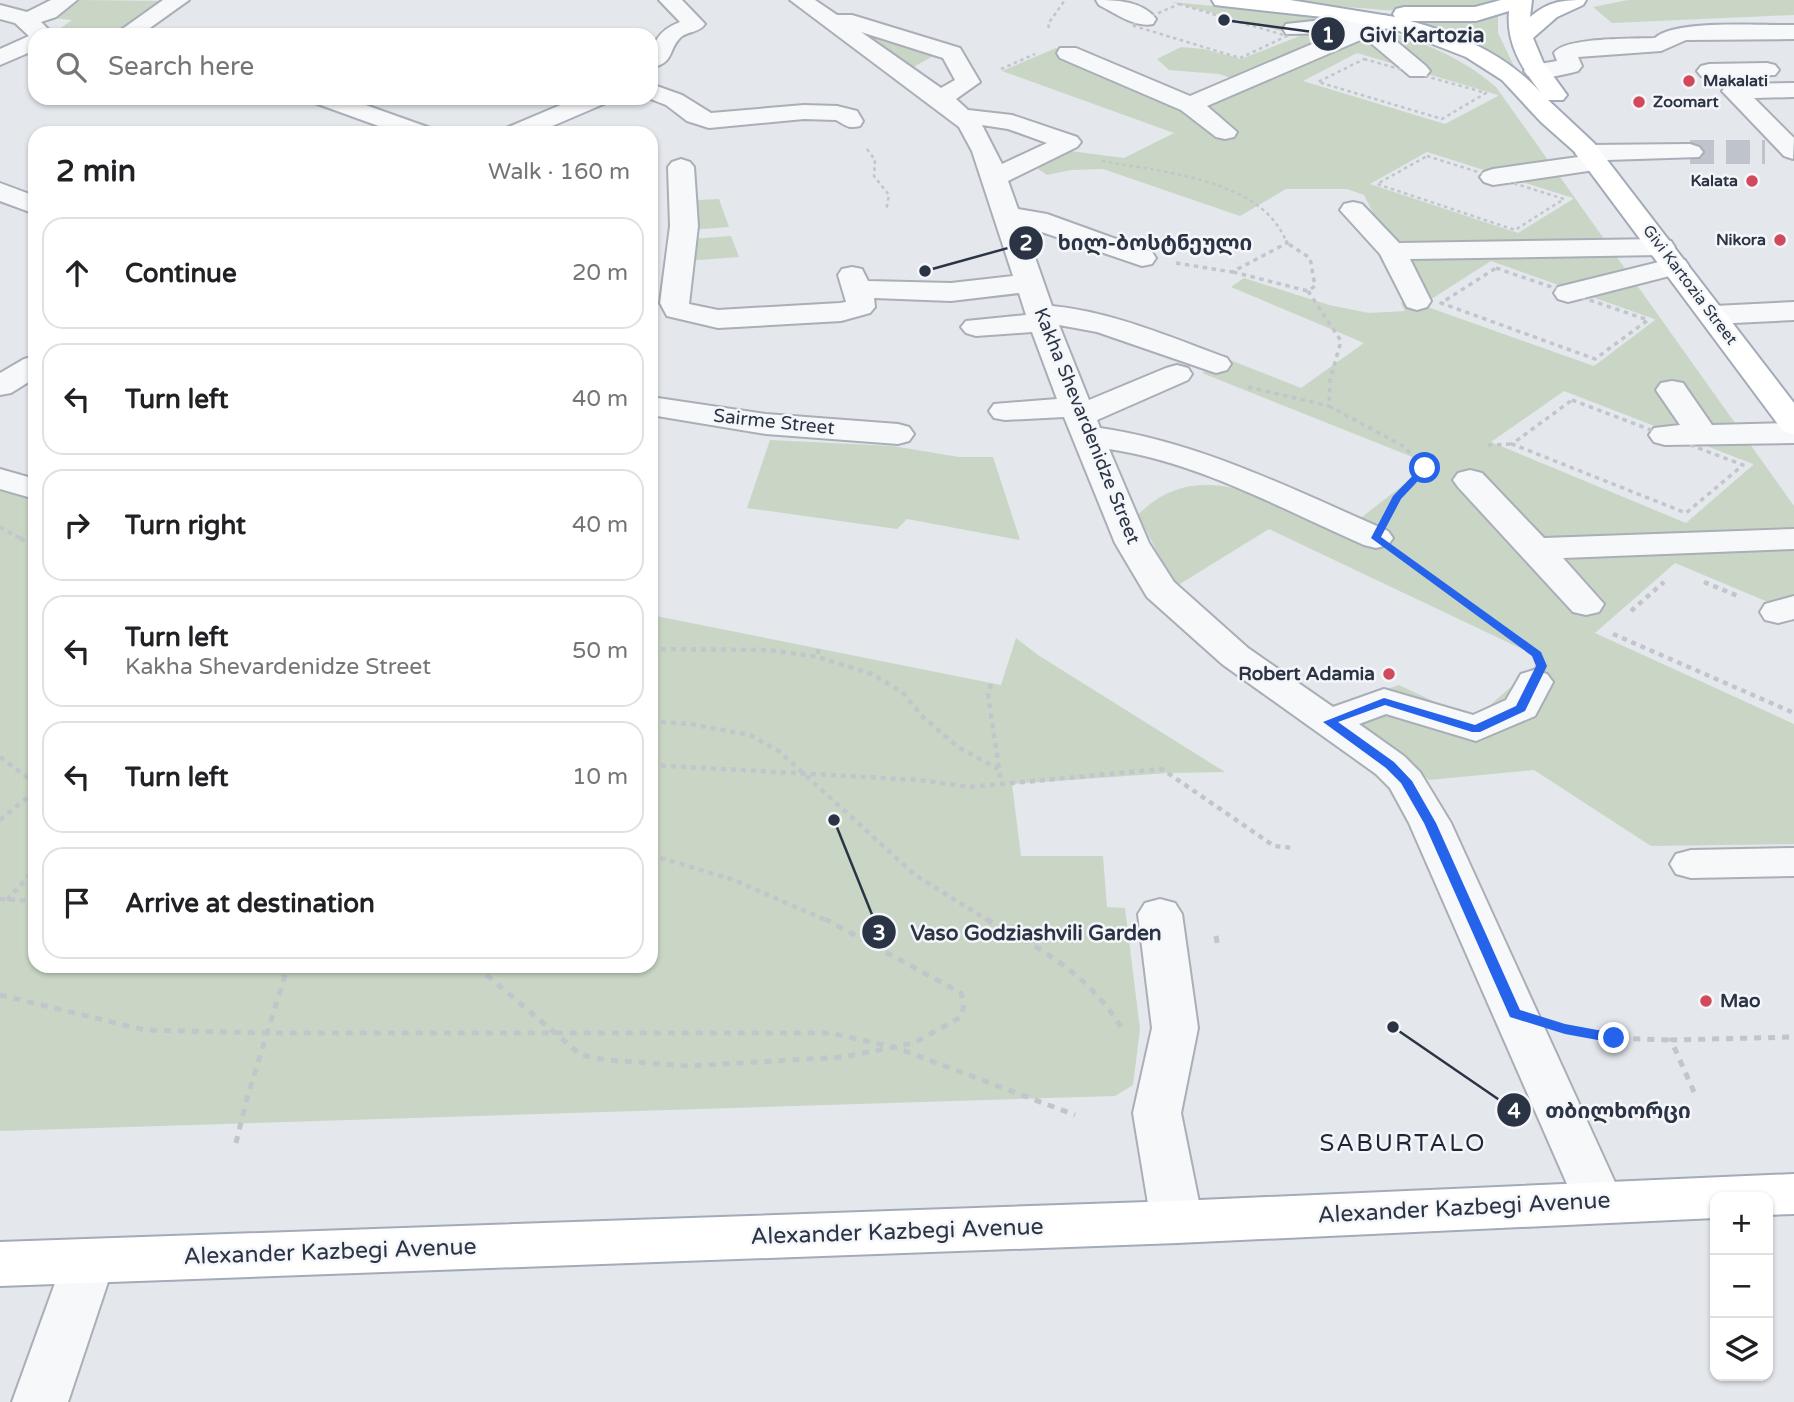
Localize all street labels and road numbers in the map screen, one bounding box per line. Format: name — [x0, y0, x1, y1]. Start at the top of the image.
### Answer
street label: Givi Kartozia Street — [1638, 221, 1742, 349]
street label: Kakha Shevardenidze Street — [1029, 305, 1145, 547]
street label: Sairme Street — [712, 405, 836, 439]
street label: Alexander Kazbegi Avenue — [1317, 1186, 1611, 1230]
street label: Alexander Kazbegi Avenue — [750, 1213, 1044, 1251]
street label: Alexander Kazbegi Avenue — [183, 1233, 477, 1271]

